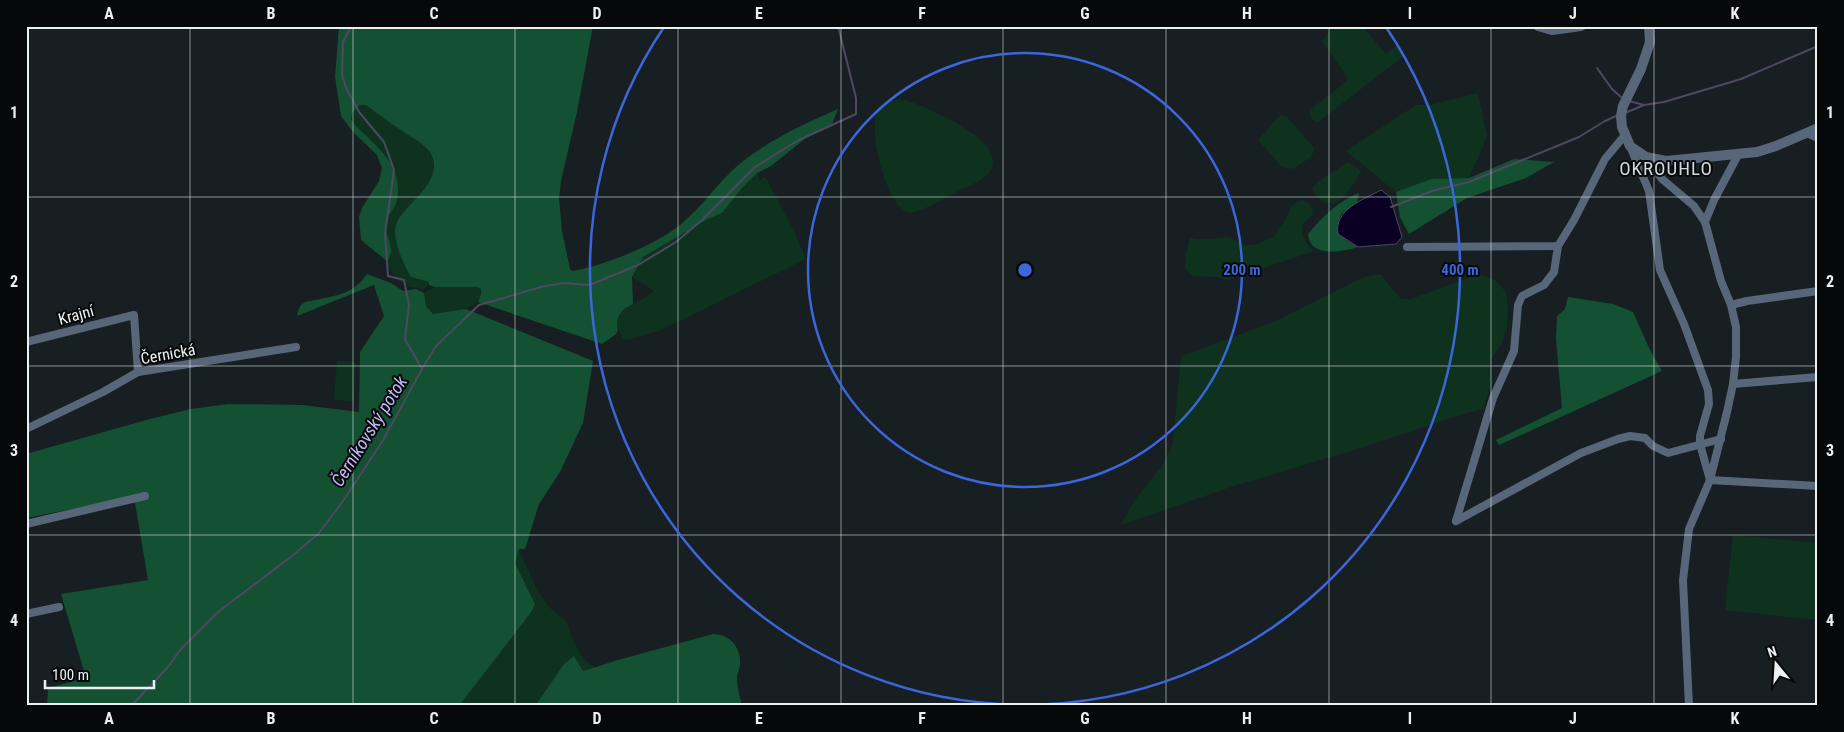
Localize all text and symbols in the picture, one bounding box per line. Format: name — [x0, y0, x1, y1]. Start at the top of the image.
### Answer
text: A — [104, 4, 114, 23]
text: B — [267, 4, 276, 23]
text: C — [429, 4, 439, 23]
text: D — [592, 4, 602, 23]
text: E — [755, 4, 763, 23]
text: F — [918, 4, 926, 23]
text: G — [1080, 4, 1090, 23]
text: H — [1242, 4, 1252, 23]
text: I — [1408, 4, 1412, 23]
text: J — [1569, 4, 1577, 23]
text: K — [1731, 4, 1740, 23]
text: 1 — [10, 103, 18, 122]
text: 1 — [1826, 103, 1834, 122]
district label: OKROUHLO — [1619, 157, 1713, 180]
centre of rings — [1016, 261, 1034, 279]
text: 200 m — [1223, 261, 1261, 279]
text: 400 m — [1441, 261, 1479, 279]
text: 2 — [10, 272, 18, 291]
text: 2 — [1826, 272, 1834, 291]
street label: Krajní — [56, 301, 97, 329]
street label: Černická — [139, 339, 197, 368]
water label: Černíkovský potok — [326, 370, 412, 490]
text: 3 — [10, 441, 18, 460]
text: 3 — [1826, 441, 1834, 460]
text: 4 — [10, 611, 18, 630]
text: 4 — [1826, 611, 1834, 630]
north arrow — [1752, 640, 1802, 690]
text: N — [1765, 643, 1779, 661]
scale bar — [45, 657, 154, 689]
text: 100 m — [52, 666, 89, 684]
text: A — [104, 709, 114, 728]
text: B — [267, 709, 276, 728]
text: C — [429, 709, 439, 728]
text: D — [592, 709, 602, 728]
text: E — [755, 709, 763, 728]
text: F — [918, 709, 926, 728]
text: G — [1080, 709, 1090, 728]
text: H — [1242, 709, 1252, 728]
text: I — [1408, 709, 1412, 728]
text: J — [1569, 709, 1577, 728]
text: K — [1731, 709, 1740, 728]

